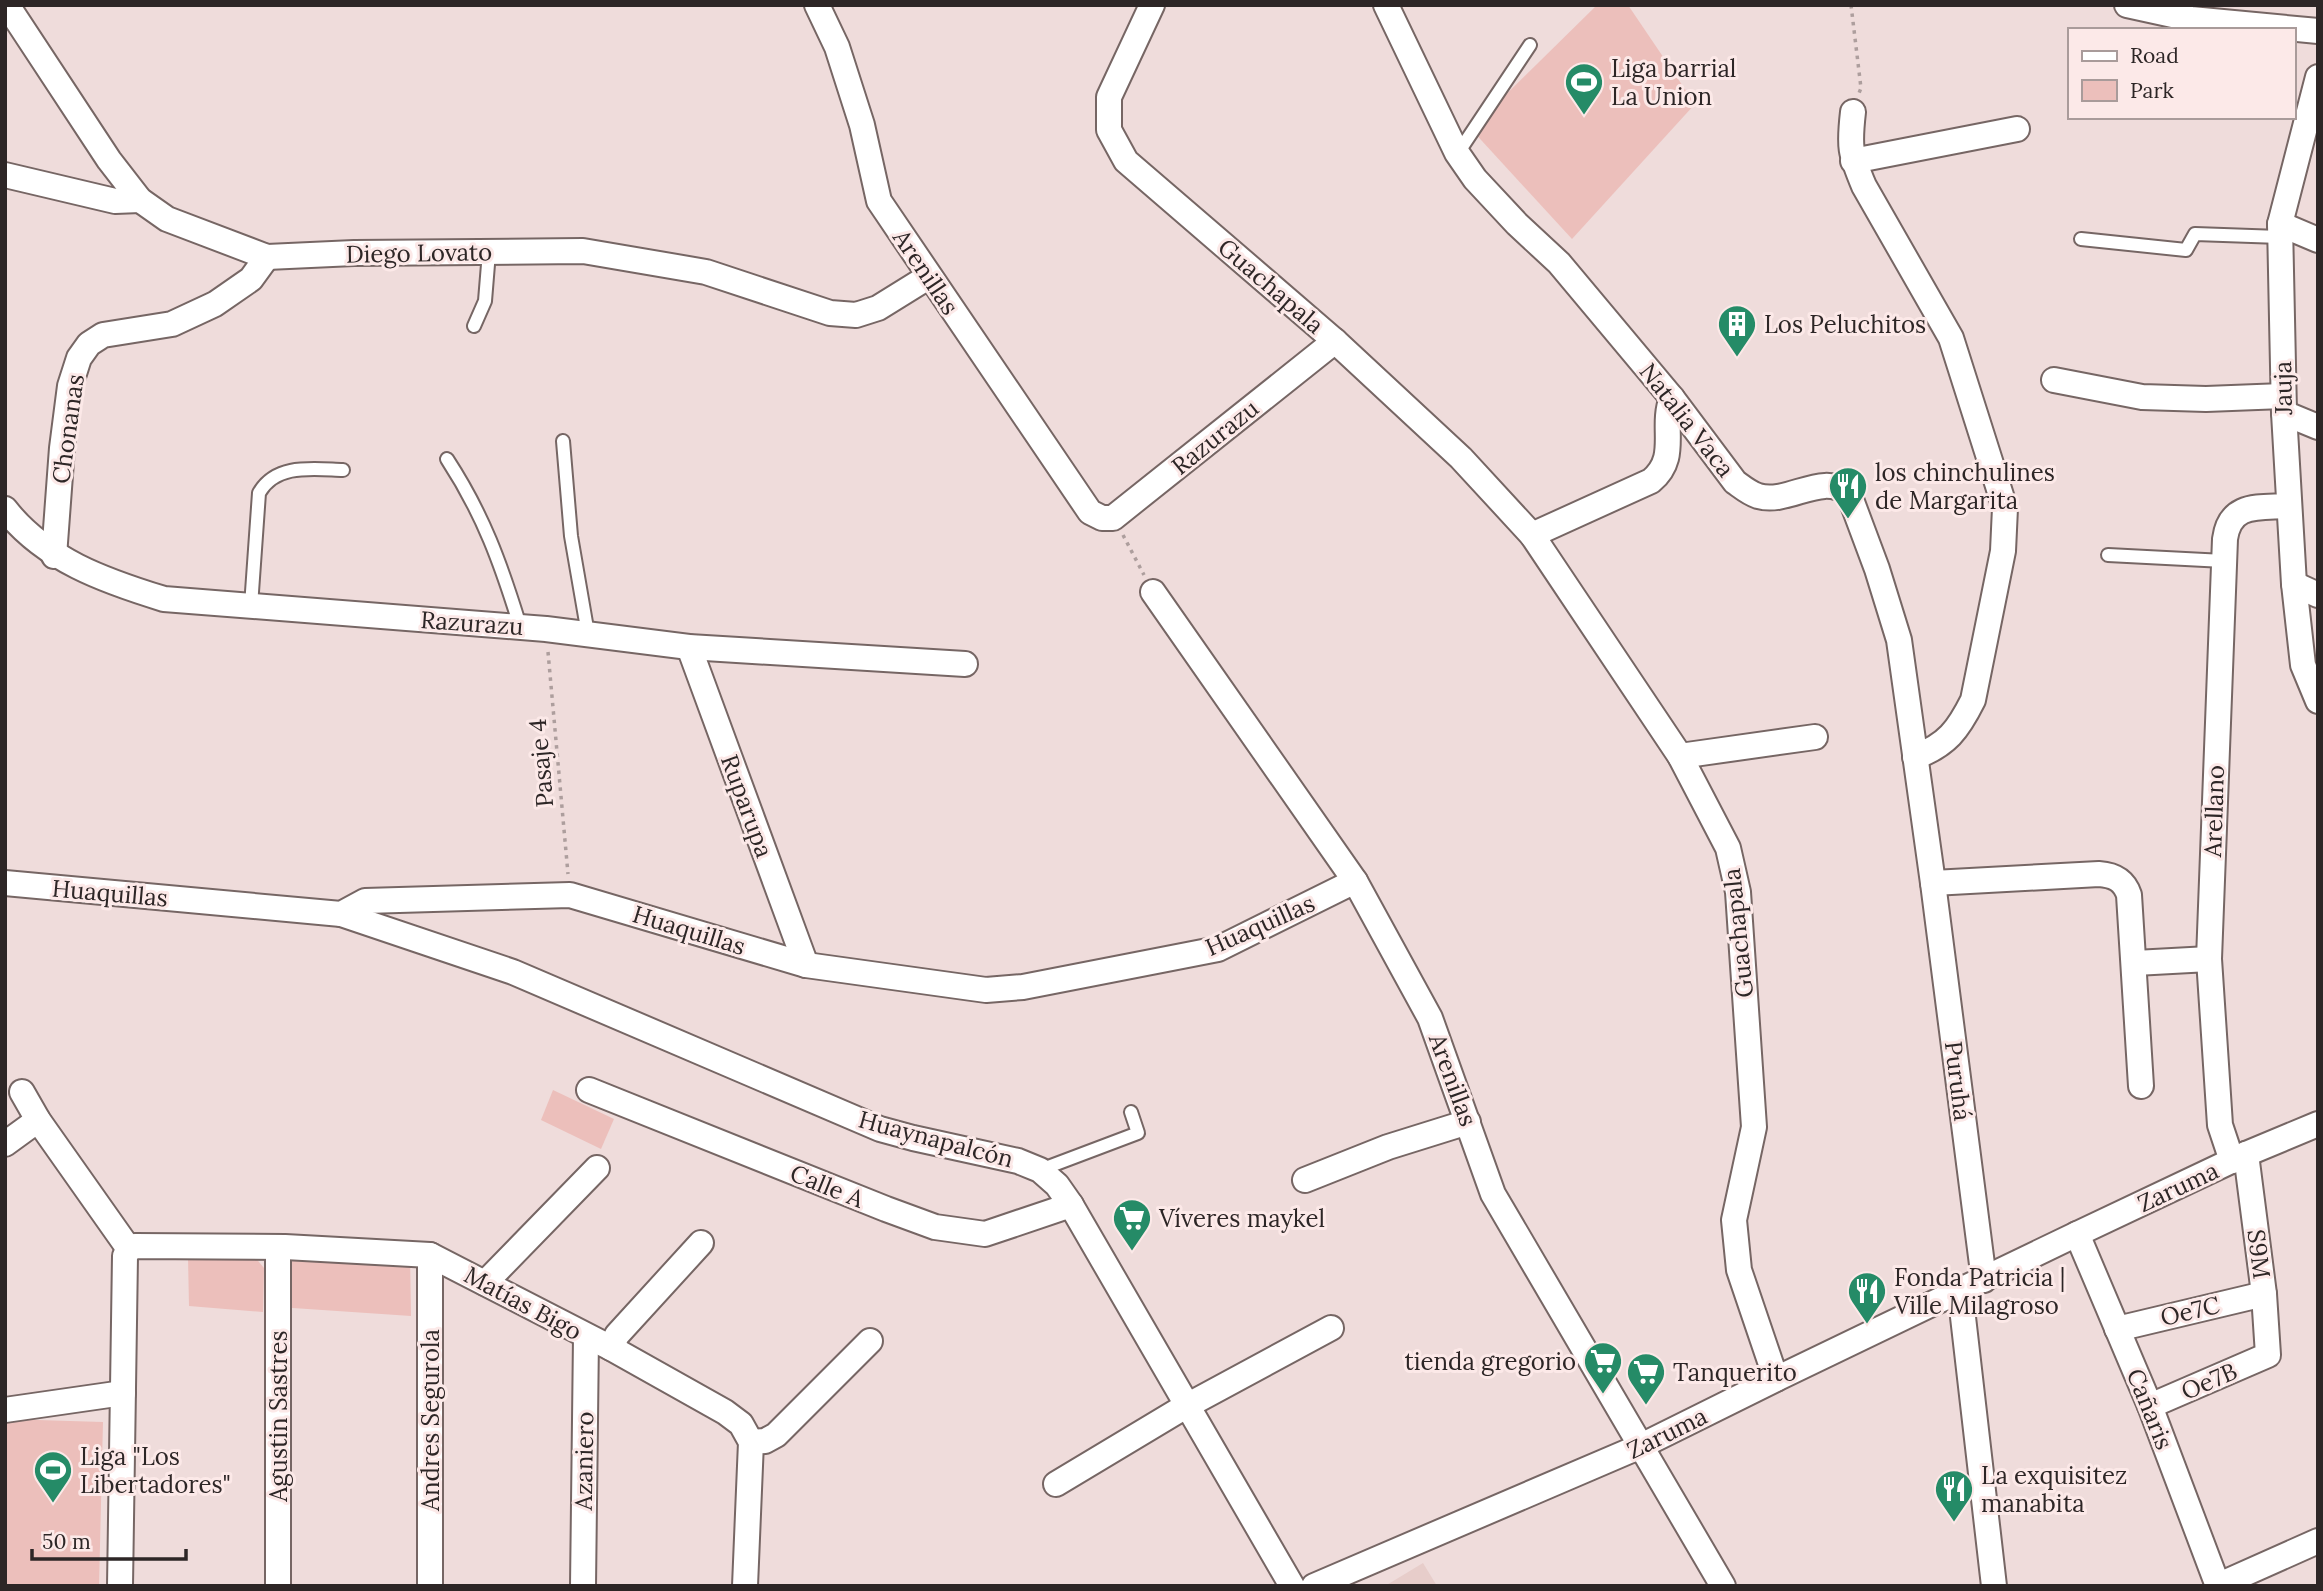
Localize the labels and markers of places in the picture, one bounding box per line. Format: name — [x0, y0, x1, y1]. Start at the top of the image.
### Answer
place label: Liga barrial La Union — [1611, 53, 1736, 112]
sports icon: Liga barrial La Union — [1563, 61, 1605, 116]
building icon: Los Peluchitos — [1716, 303, 1758, 358]
place label: Los Peluchitos — [1764, 309, 1926, 340]
place label: los chinchulines de Margarita — [1875, 457, 2055, 516]
restaurant icon: los chinchulines de Margarita — [1827, 465, 1869, 520]
supermarket icon: Víveres maykel — [1111, 1197, 1153, 1252]
place label: Víveres maykel — [1158, 1203, 1325, 1234]
place label: Fonda Patricia | Ville Milagroso — [1893, 1262, 2065, 1321]
restaurant icon: Fonda Patricia | Ville Milagroso — [1846, 1270, 1888, 1325]
supermarket icon: tienda gregorio — [1582, 1340, 1624, 1395]
place label: tienda gregorio — [1404, 1346, 1576, 1377]
supermarket icon: Tanquerito — [1625, 1351, 1667, 1406]
place label: Tanquerito — [1673, 1357, 1797, 1388]
place label: Liga "Los Libertadores" — [80, 1441, 231, 1500]
sports icon: Liga "Los Libertadores" — [32, 1449, 74, 1504]
place label: La exquisitez manabita — [1981, 1460, 2127, 1519]
restaurant icon: La exquisitez manabita — [1933, 1468, 1975, 1523]

